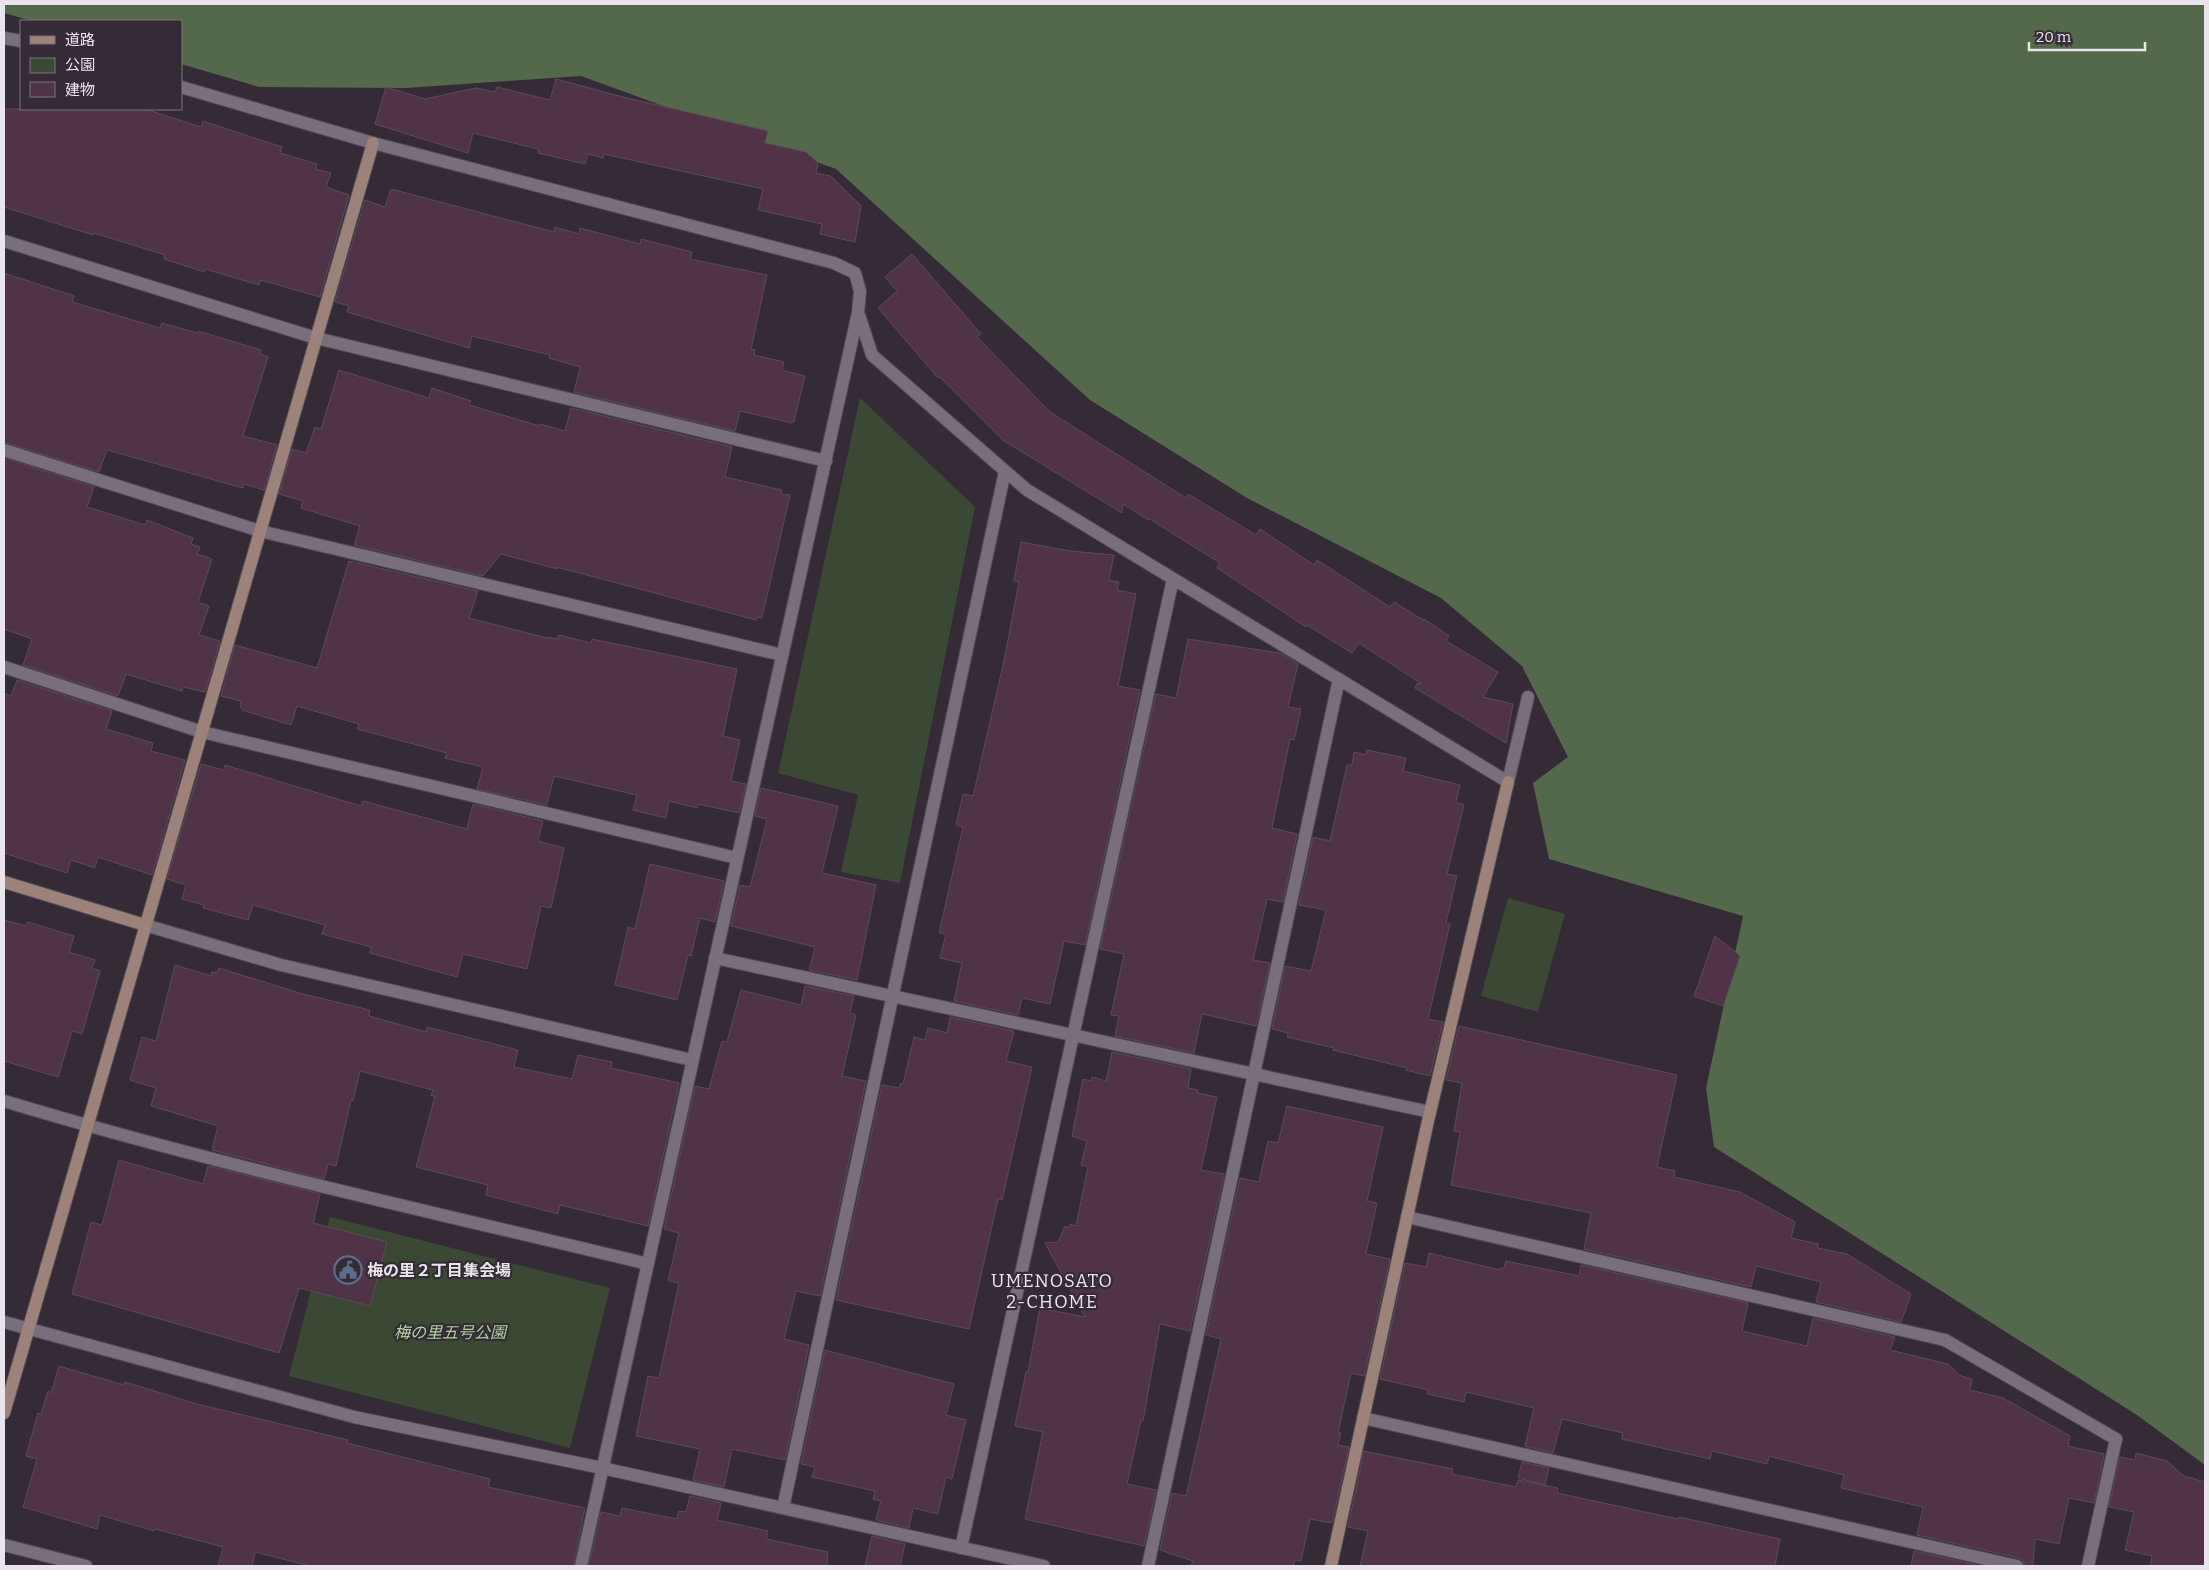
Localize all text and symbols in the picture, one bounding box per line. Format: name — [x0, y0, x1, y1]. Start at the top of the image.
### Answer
legend — [20, 20, 182, 110]
scale bar — [2029, 20, 2145, 52]
text: 20 m — [2036, 28, 2072, 46]
text: 道路 — [65, 31, 95, 49]
text: 公園 — [65, 56, 95, 74]
text: 建物 — [65, 81, 95, 99]
public building icon: 梅の里２丁目集会場 — [333, 1255, 363, 1285]
place label: 梅の里２丁目集会場 — [367, 1261, 511, 1280]
district label: UMENOSATO 2-CHOME — [991, 1270, 1113, 1313]
park label: 梅の里五号公園 — [394, 1323, 508, 1342]

